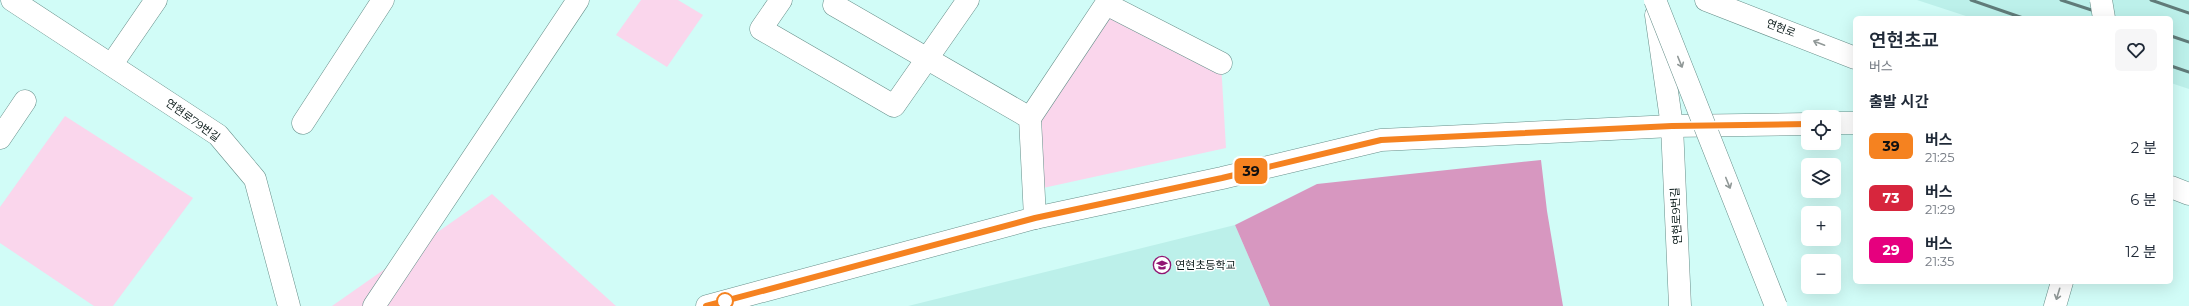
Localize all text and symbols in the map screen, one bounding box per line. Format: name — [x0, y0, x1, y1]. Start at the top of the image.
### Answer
street label: 연현로 — [1764, 16, 1798, 40]
text: 연현초교 — [1869, 29, 1939, 52]
button: heart — [2115, 29, 2157, 71]
one-way arrow — [1813, 38, 1825, 46]
one-way arrow — [1677, 56, 1684, 68]
text: 버스 — [1869, 58, 1893, 74]
text: 출발 시간 — [1869, 92, 1928, 111]
street label: 연현로79번길 — [163, 96, 223, 144]
map controls — [1801, 110, 1841, 294]
button: locate — [1801, 110, 1841, 150]
text: 버스 — [1925, 130, 1953, 149]
text: 39 — [1882, 137, 1900, 155]
text: 2 분 — [2131, 138, 2157, 157]
text: 21:25 — [1925, 149, 1955, 165]
line badge: 39 — [1233, 158, 1269, 184]
button: layers — [1801, 158, 1841, 198]
text: 39 — [1242, 162, 1260, 180]
one-way arrow — [1724, 177, 1732, 189]
text: 버스 — [1925, 182, 1953, 201]
street label: 연현로9번길 — [1668, 187, 1684, 245]
text: 73 — [1883, 189, 1899, 207]
text: 6 분 — [2130, 190, 2157, 209]
text: 21:29 — [1925, 201, 1955, 217]
button: + — [1801, 206, 1841, 246]
text: 버스 — [1925, 234, 1953, 253]
text: 29 — [1882, 241, 1900, 259]
text: 12 분 — [2125, 242, 2157, 261]
text: 21:35 — [1925, 253, 1954, 269]
button: − — [1801, 254, 1841, 294]
school or university icon: 연현초등학교 — [1152, 255, 1172, 275]
place label: 연현초등학교 — [1175, 258, 1236, 272]
one-way arrow — [2054, 287, 2061, 300]
unlabelled marker — [716, 292, 734, 306]

